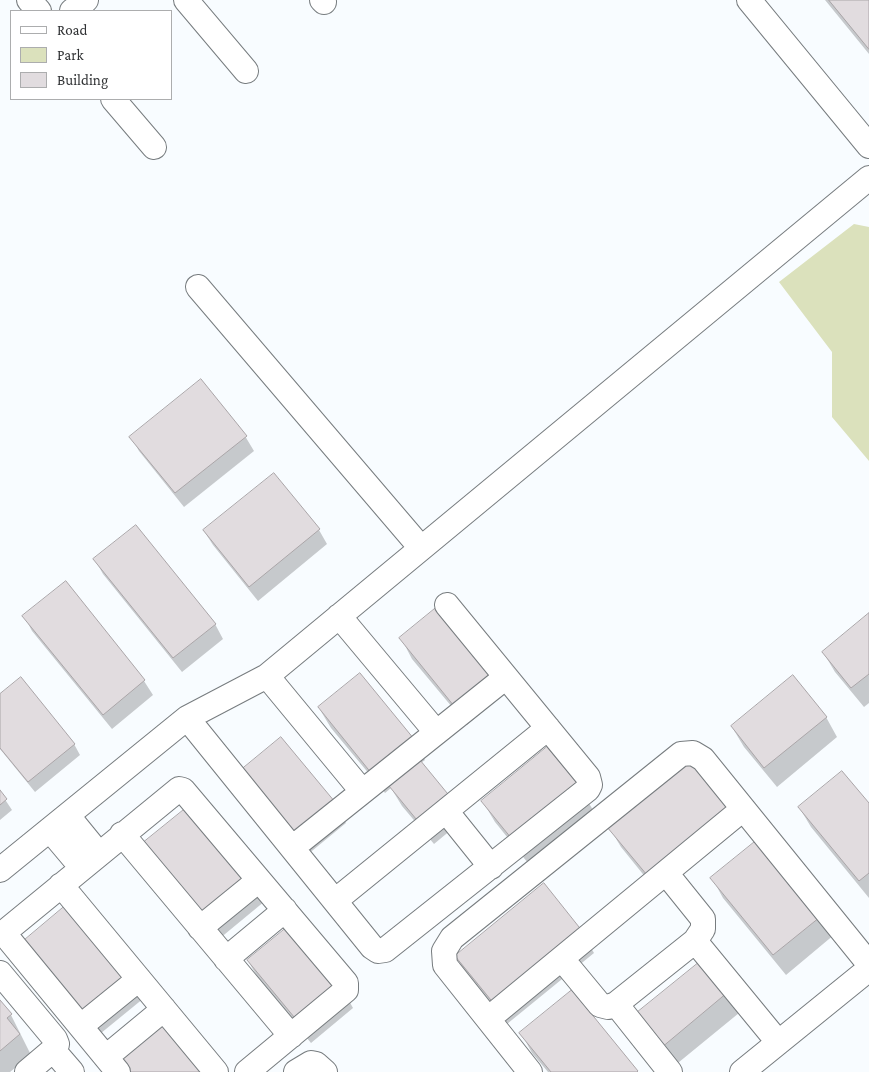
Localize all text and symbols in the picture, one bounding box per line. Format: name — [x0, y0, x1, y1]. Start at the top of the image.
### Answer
legend — [10, 10, 172, 100]
text: Road — [57, 22, 87, 38]
text: Park — [57, 47, 84, 63]
text: Building — [57, 72, 108, 88]

